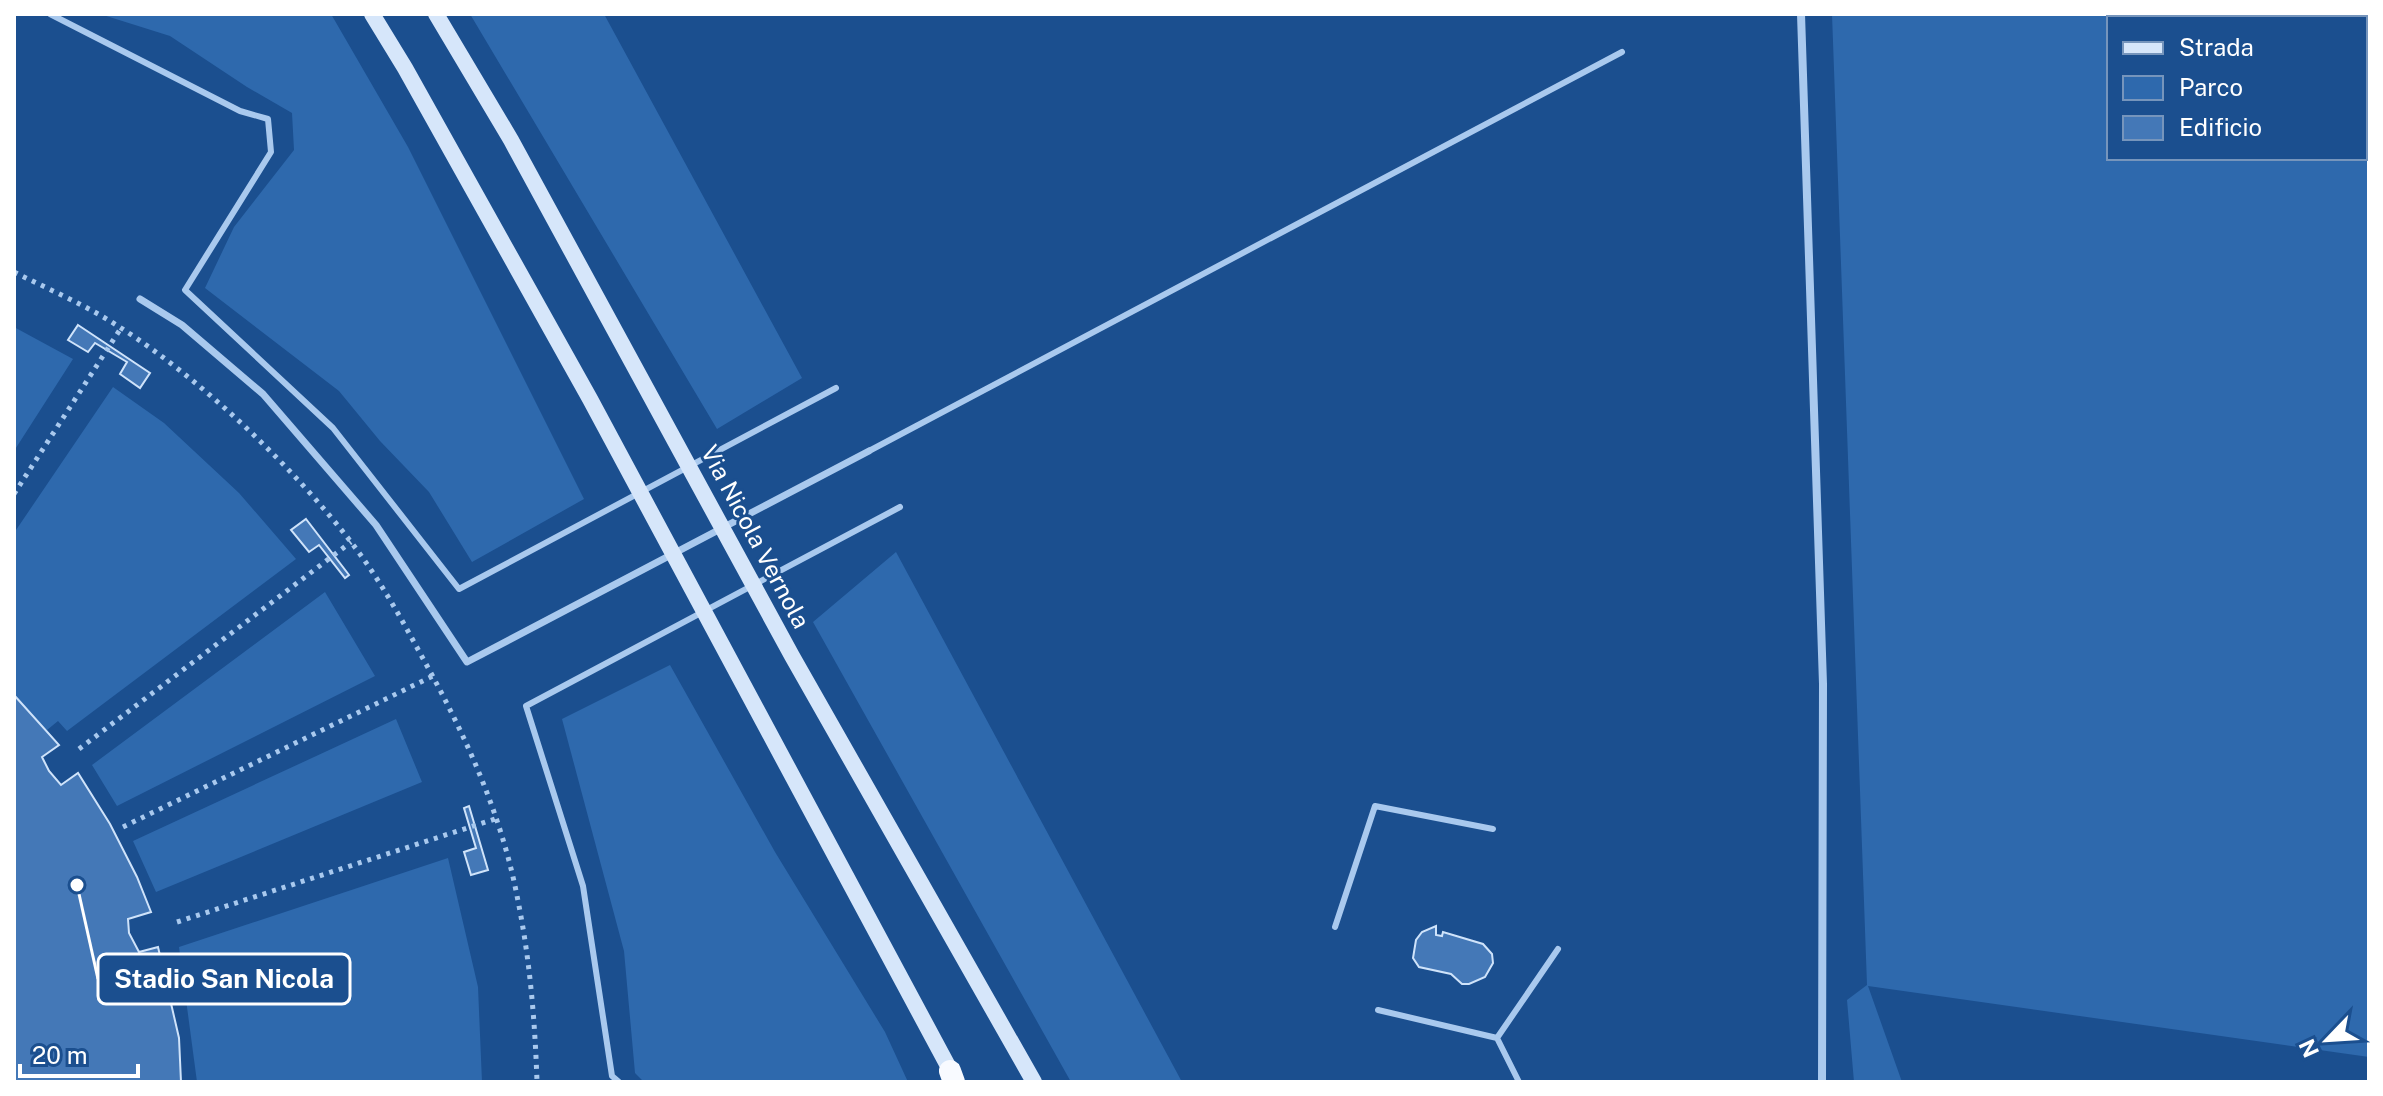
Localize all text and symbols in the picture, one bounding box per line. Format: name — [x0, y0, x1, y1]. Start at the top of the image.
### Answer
legend — [2107, 16, 2367, 160]
text: Strada — [2179, 33, 2254, 61]
text: Parco — [2179, 73, 2243, 101]
text: Edificio — [2179, 113, 2262, 141]
street label: Via Nicola Vernola — [696, 440, 816, 633]
callout: Stadio San Nicola — [98, 954, 350, 1004]
text: Stadio San Nicola — [114, 963, 334, 994]
north arrow — [2287, 1000, 2367, 1080]
scale bar — [20, 1028, 138, 1078]
text: N — [2293, 1035, 2324, 1062]
text: 20 m — [32, 1041, 88, 1069]

